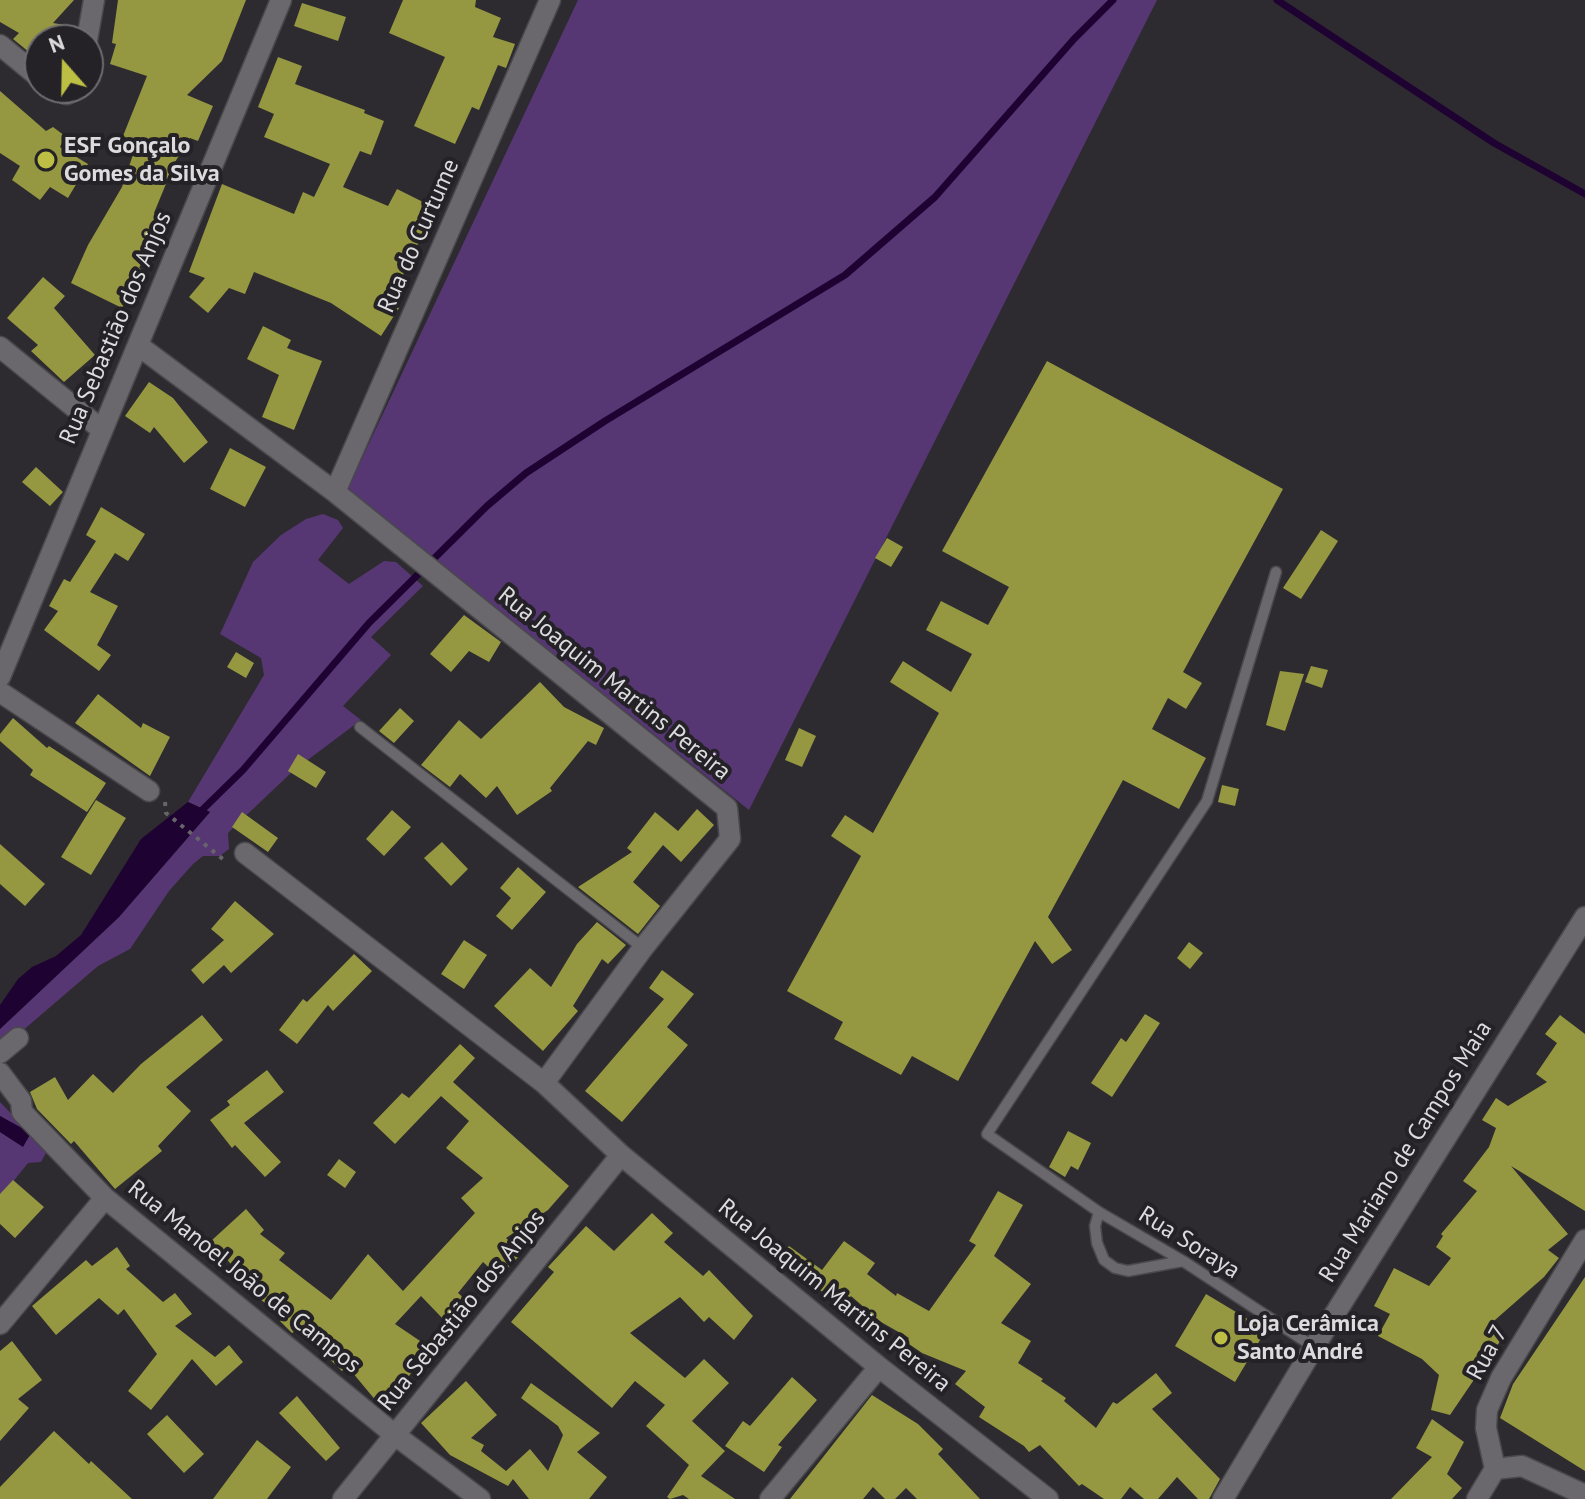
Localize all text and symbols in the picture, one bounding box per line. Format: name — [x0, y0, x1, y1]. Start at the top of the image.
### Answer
north arrow — [24, 24, 104, 104]
text: N — [45, 28, 68, 59]
place label: ESF Gonçalo Gomes da Silva — [64, 132, 220, 188]
marker: ESF Gonçalo Gomes da Silva — [35, 149, 57, 171]
street label: Rua do Curtume — [372, 155, 466, 317]
street label: Rua Sebastião dos Anjos — [54, 207, 178, 449]
street label: Rua Joaquim Martins Pereira — [492, 581, 736, 787]
street label: Rua Mariano de Campos Maia — [1314, 1016, 1498, 1288]
street label: Rua Manoel João de Campos — [122, 1174, 366, 1380]
street label: Rua Joaquim Martins Pereira — [712, 1193, 956, 1399]
street label: Rua Soraya — [1133, 1201, 1245, 1285]
street label: Rua Sebastião dos Anjos — [372, 1205, 552, 1417]
place label: Loja Cerâmica Santo André — [1237, 1310, 1379, 1366]
street label: Rua 7 — [1461, 1320, 1515, 1386]
marker: Loja Cerâmica Santo André — [1212, 1329, 1230, 1347]

